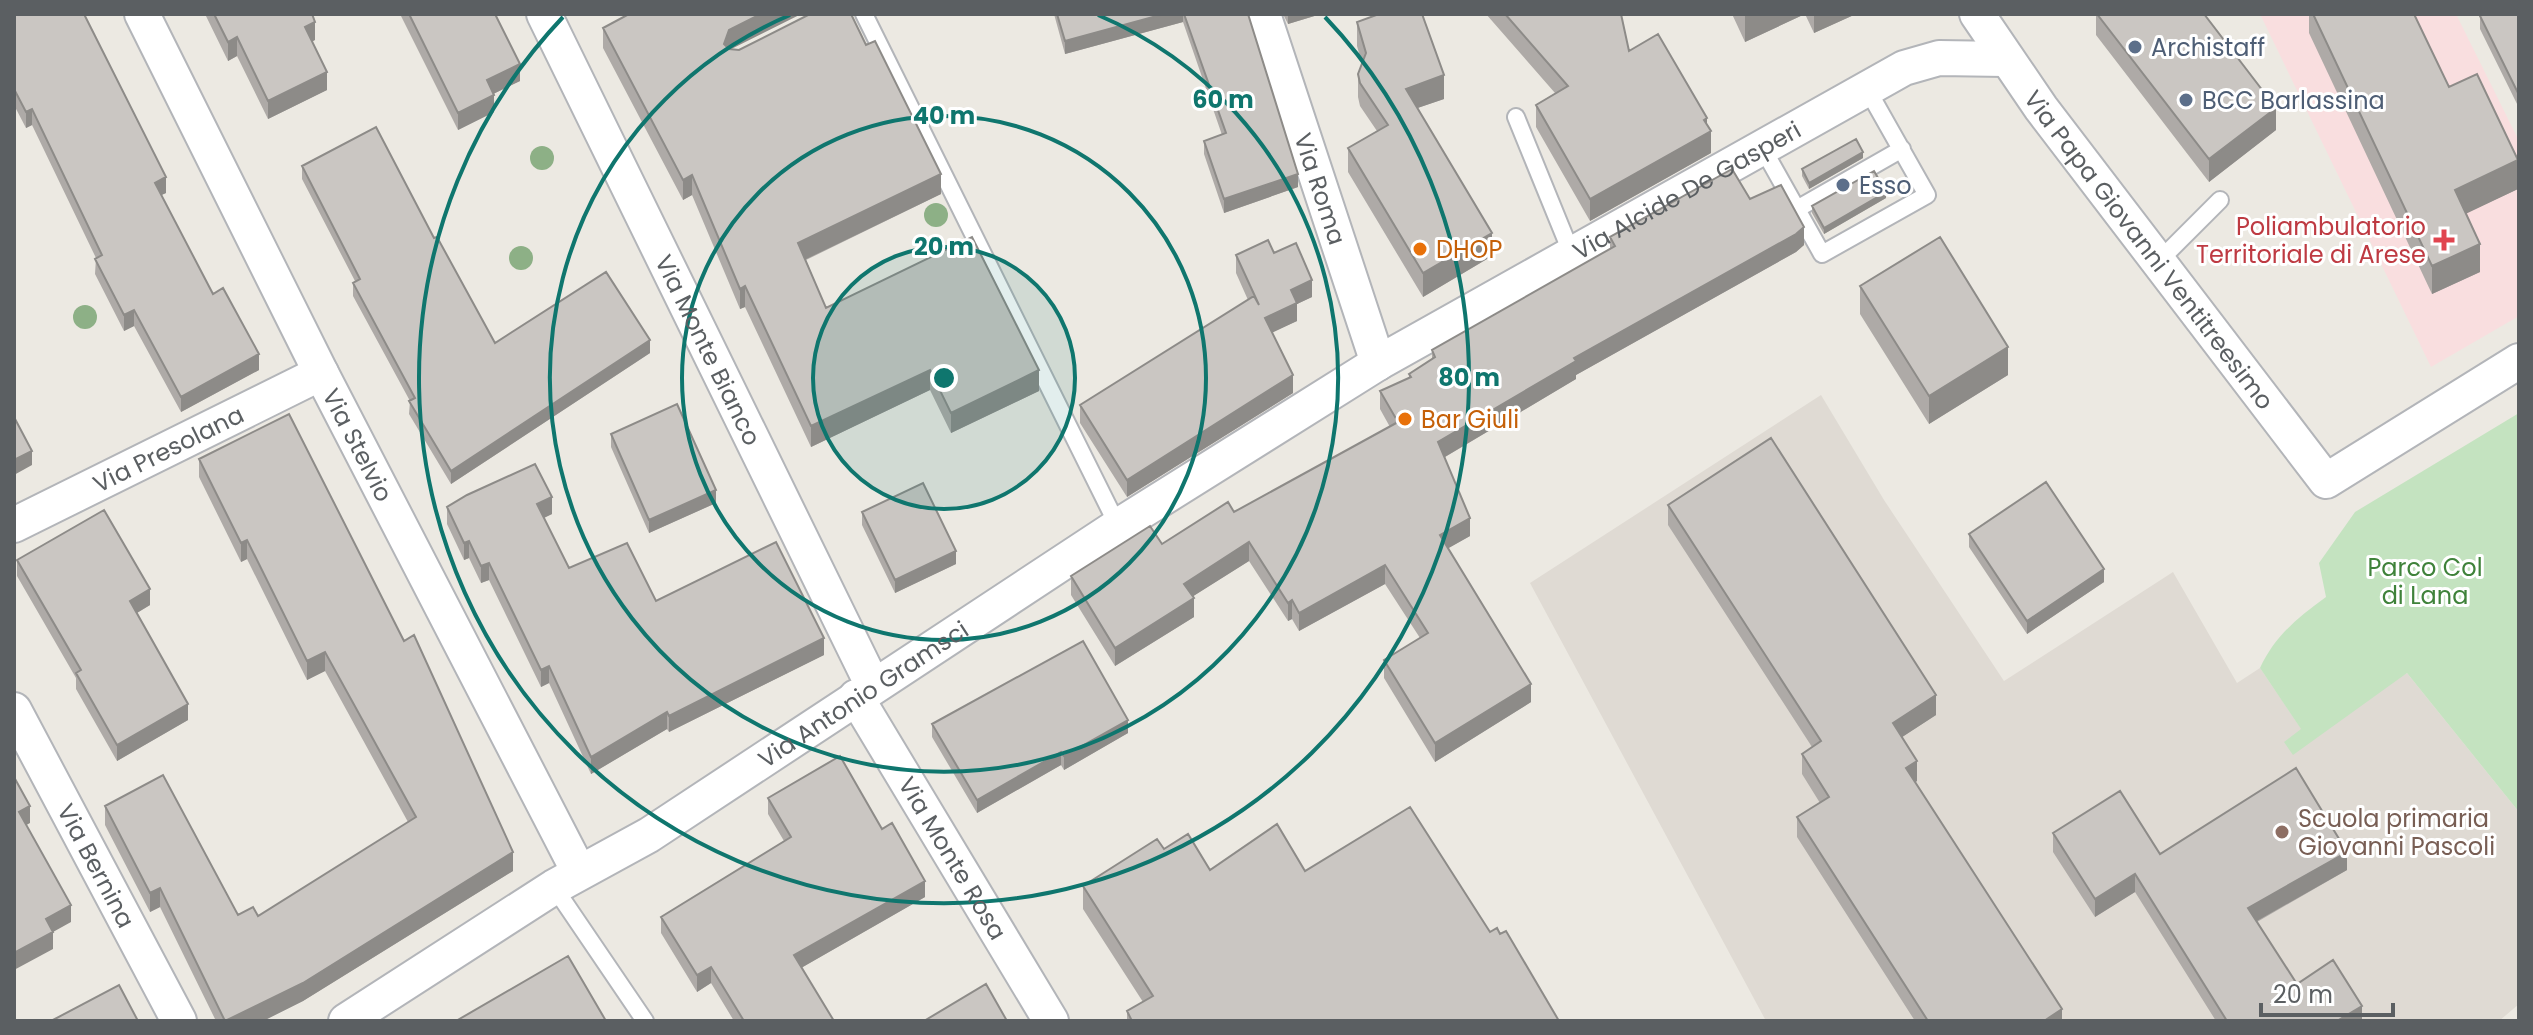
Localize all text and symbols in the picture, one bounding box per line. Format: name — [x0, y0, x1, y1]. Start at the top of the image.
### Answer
place label: Archistaff — [2151, 31, 2265, 64]
marker: Archistaff — [2126, 38, 2144, 56]
text: 60 m — [1192, 83, 1254, 116]
street label: Via Papa Giovanni Ventitreesimo — [2017, 83, 2282, 416]
place label: BCC Barlassina — [2202, 84, 2385, 117]
marker: BCC Barlassina — [2177, 91, 2195, 109]
text: 40 m — [913, 99, 975, 132]
street label: Via Alcide De Gasperi — [1567, 113, 1807, 267]
street label: Via Roma — [1287, 129, 1354, 249]
place label: Esso — [1859, 169, 1912, 202]
marker: Esso — [1834, 176, 1852, 194]
place label: Poliambulatorio Territoriale di Arese — [2196, 210, 2426, 271]
marker: Poliambulatorio Territoriale di Arese — [2433, 229, 2455, 251]
text: 20 m — [914, 230, 974, 263]
place label: DHOP — [1436, 233, 1502, 266]
marker: DHOP — [1411, 240, 1429, 258]
street label: Via Monte Bianco — [648, 249, 769, 451]
text: 80 m — [1438, 361, 1500, 394]
centre of rings — [930, 364, 958, 392]
street label: Via Stelvio — [315, 383, 401, 507]
street label: Via Presolana — [87, 397, 249, 500]
place label: Bar Giuli — [1421, 403, 1519, 436]
marker: Bar Giuli — [1396, 410, 1414, 428]
park label: Parco Col di Lana — [2367, 551, 2483, 612]
street label: Via Antonio Gramsci — [752, 613, 974, 775]
street label: Via Monte Rosa — [891, 770, 1015, 946]
street label: Via Bernina — [50, 798, 143, 933]
place label: Scuola primaria Giovanni Pascoli — [2298, 802, 2495, 863]
marker: Scuola primaria Giovanni Pascoli — [2273, 823, 2291, 841]
scale bar — [2261, 967, 2393, 1017]
text: 20 m — [2273, 978, 2333, 1011]

